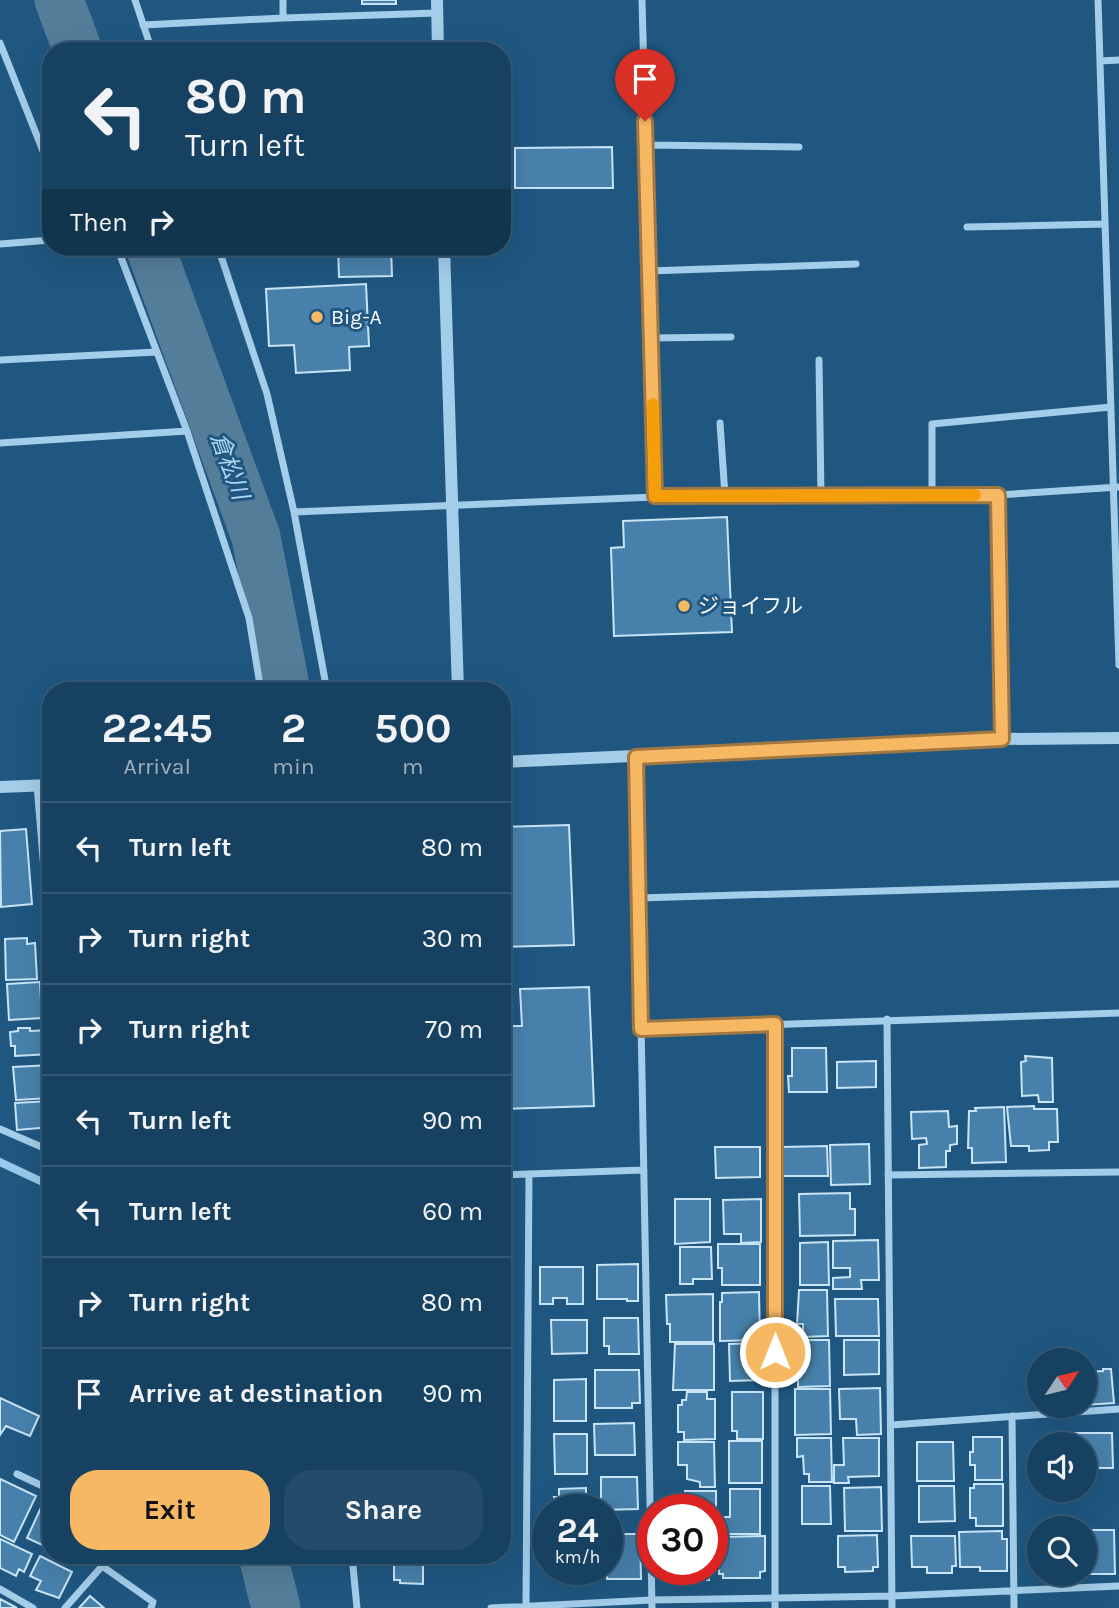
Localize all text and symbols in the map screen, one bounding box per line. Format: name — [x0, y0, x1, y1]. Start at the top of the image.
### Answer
pin — [615, 49, 675, 121]
icon: arrive — [626, 60, 664, 98]
text: 80 m — [185, 68, 307, 125]
icon: left — [70, 70, 161, 161]
text: Turn left — [185, 127, 305, 164]
icon: right — [142, 203, 180, 241]
text: Then — [70, 207, 128, 238]
place label: Big-A — [331, 305, 382, 329]
marker: Big-A — [309, 309, 325, 325]
water label: 倉松川 — [205, 429, 255, 506]
place label: ジョイフル — [698, 594, 803, 618]
marker: ジョイフル — [676, 598, 692, 614]
text: 22:45 — [101, 703, 213, 753]
text: 2 — [281, 703, 306, 753]
text: 500 — [374, 703, 452, 753]
text: Arrival — [124, 753, 191, 780]
text: min — [272, 753, 315, 780]
text: m — [402, 753, 424, 780]
icon: left — [70, 829, 108, 867]
text: Turn left — [129, 832, 231, 863]
text: 80 m — [421, 832, 483, 863]
icon: right — [70, 920, 108, 958]
text: Turn right — [129, 923, 250, 954]
text: 30 m — [422, 923, 483, 954]
icon: right — [70, 1011, 108, 1049]
text: Turn right — [129, 1014, 250, 1045]
text: 70 m — [425, 1014, 483, 1045]
icon: left — [70, 1102, 108, 1140]
text: Turn left — [129, 1105, 231, 1136]
text: 90 m — [422, 1105, 483, 1136]
icon: left — [70, 1193, 108, 1231]
text: Turn left — [129, 1196, 231, 1227]
text: 60 m — [422, 1196, 483, 1227]
icon: right — [70, 1284, 108, 1322]
text: Turn right — [129, 1287, 250, 1318]
text: 80 m — [421, 1287, 483, 1318]
position arrow — [738, 1315, 812, 1389]
north arrow — [1027, 1348, 1097, 1418]
map controls — [1027, 1348, 1097, 1586]
icon: arrive — [70, 1375, 108, 1413]
text: Arrive at destination — [129, 1378, 383, 1409]
text: 90 m — [422, 1378, 483, 1409]
button: sound — [1027, 1432, 1097, 1502]
button: Exit — [70, 1470, 270, 1550]
button: Share — [284, 1470, 483, 1550]
speed limit sign: 30 — [637, 1494, 728, 1585]
text: 24 — [557, 1510, 599, 1551]
button: search — [1027, 1516, 1097, 1586]
text: km/h — [555, 1546, 600, 1568]

